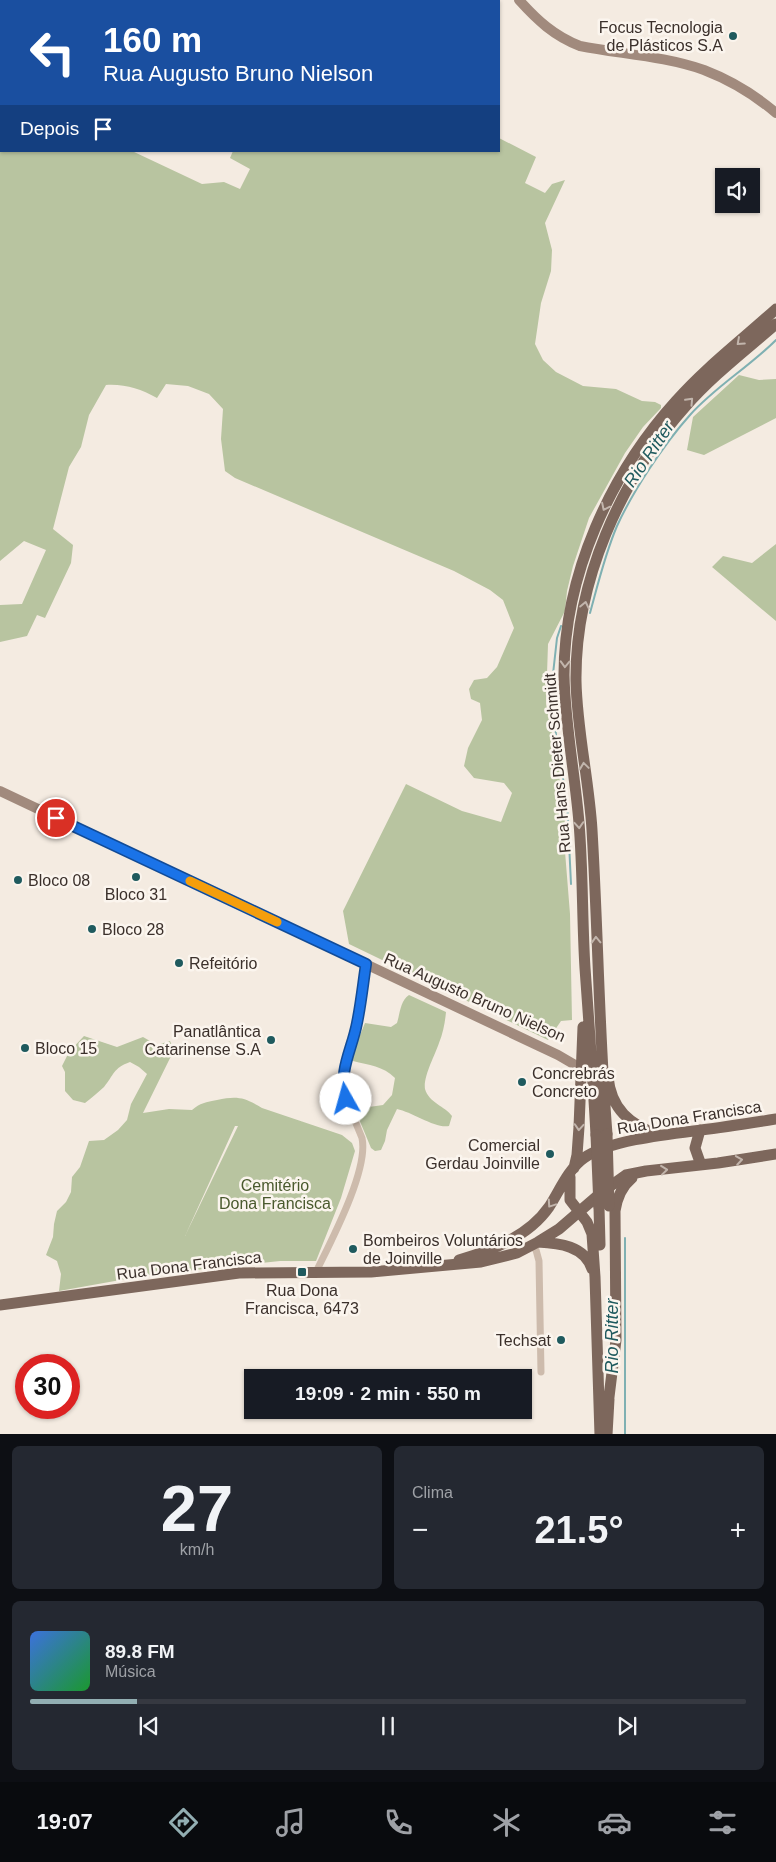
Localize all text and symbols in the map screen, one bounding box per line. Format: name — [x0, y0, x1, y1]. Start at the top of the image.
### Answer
place label: Focus Tecnologia de Plásticos S.A — [599, 19, 723, 54]
icon: left — [20, 20, 85, 85]
text: 160 m — [103, 20, 202, 59]
marker: Focus Tecnologia de Plásticos S.A — [727, 30, 739, 42]
text: Rua Augusto Bruno Nielson — [103, 61, 373, 86]
icon: arrive — [89, 115, 117, 143]
text: Depois — [20, 118, 79, 139]
map controls — [715, 168, 760, 213]
button: sound — [715, 168, 760, 213]
one-way arrow — [736, 336, 745, 345]
one-way arrow — [684, 397, 693, 406]
water label: Rio Ritter — [620, 416, 679, 491]
one-way arrow — [601, 502, 611, 511]
one-way arrow — [579, 600, 590, 609]
one-way arrow — [559, 660, 570, 668]
street label: Rua Hans Dieter Schmidt — [541, 672, 574, 854]
one-way arrow — [580, 762, 590, 771]
pin — [35, 797, 77, 839]
icon: arrive — [42, 804, 70, 832]
one-way arrow — [574, 821, 585, 829]
marker: Bloco 31 — [130, 871, 142, 883]
place label: Bloco 08 — [28, 872, 90, 889]
marker: Bloco 08 — [12, 874, 24, 886]
place label: Bloco 31 — [105, 886, 167, 903]
place label: Bloco 28 — [102, 921, 164, 938]
marker: Bloco 28 — [86, 923, 98, 935]
one-way arrow — [591, 936, 601, 944]
street label: Rua Augusto Bruno Nielson — [382, 950, 568, 1045]
place label: Refeitório — [189, 955, 258, 972]
marker: Refeitório — [173, 957, 185, 969]
place label: Panatlântica Catarinense S.A — [144, 1023, 261, 1058]
marker: Panatlântica Catarinense S.A — [265, 1034, 277, 1046]
place label: Bloco 15 — [35, 1040, 97, 1057]
marker: Bloco 15 — [19, 1042, 31, 1054]
place label: Concrebrás Concreto — [532, 1065, 615, 1100]
position arrow — [319, 1072, 371, 1124]
marker: Concrebrás Concreto — [516, 1076, 528, 1088]
street label: Rua Dona Francisca — [616, 1098, 763, 1137]
one-way arrow — [573, 1123, 584, 1131]
place label: Comercial Gerdau Joinville — [425, 1137, 540, 1172]
marker: Comercial Gerdau Joinville — [544, 1148, 556, 1160]
one-way arrow — [734, 1155, 743, 1165]
one-way arrow — [660, 1165, 668, 1176]
park label: Cemitério Dona Francisca — [219, 1177, 331, 1212]
one-way arrow — [548, 1198, 557, 1207]
place label: Bombeiros Voluntários de Joinville — [363, 1232, 523, 1267]
marker: Bombeiros Voluntários de Joinville — [347, 1243, 359, 1255]
street label: Rua Dona Francisca — [116, 1248, 263, 1283]
marker: Rua Dona Francisca, 6473 — [296, 1266, 308, 1278]
place label: Rua Dona Francisca, 6473 — [245, 1282, 359, 1317]
water label: Rio Ritter — [602, 1297, 622, 1374]
place label: Techsat — [496, 1332, 552, 1349]
marker: Techsat — [555, 1334, 567, 1346]
speed limit sign: 30 — [15, 1354, 80, 1419]
text: 19:09 · 2 min · 550 m — [295, 1383, 481, 1404]
text: 27 — [161, 1472, 233, 1545]
text: Clima — [412, 1484, 453, 1501]
text: 21.5° — [534, 1509, 624, 1551]
text: − — [412, 1514, 428, 1545]
text: + — [730, 1514, 746, 1545]
text: km/h — [180, 1541, 214, 1558]
text: 89.8 FM — [105, 1641, 175, 1662]
text: Música — [105, 1663, 156, 1680]
icon: previous — [135, 1712, 163, 1740]
icon: pause — [374, 1712, 402, 1740]
icon: next — [613, 1712, 641, 1740]
icon: directions — [166, 1805, 201, 1840]
icon: music — [273, 1805, 308, 1840]
icon: phone — [381, 1805, 416, 1840]
icon: climate — [489, 1805, 524, 1840]
icon: car — [597, 1805, 632, 1840]
icon: filters — [705, 1805, 740, 1840]
text: 19:07 — [36, 1809, 93, 1834]

